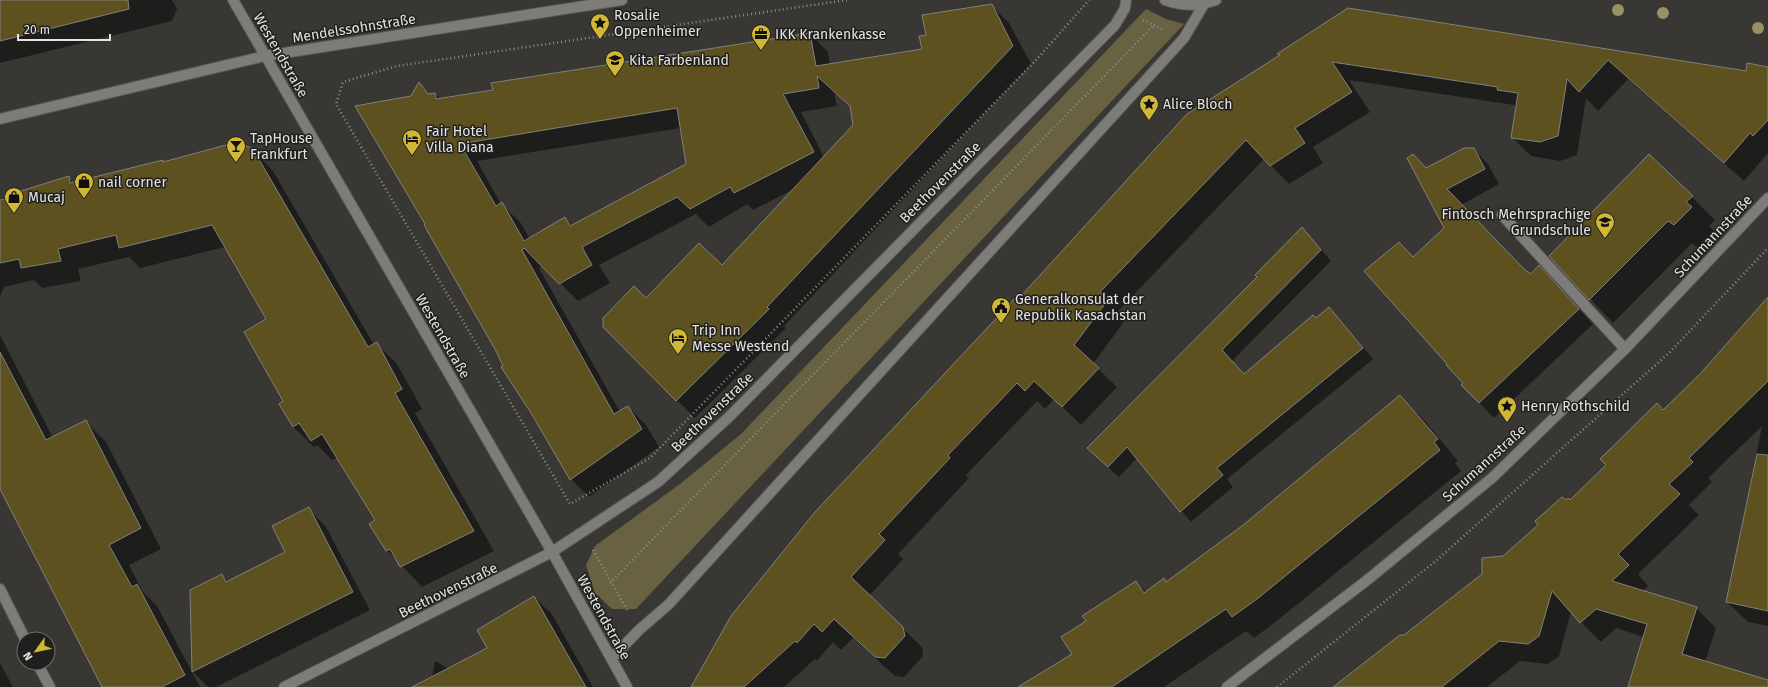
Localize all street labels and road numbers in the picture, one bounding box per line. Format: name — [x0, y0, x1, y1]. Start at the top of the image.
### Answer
street label: Westendstraße — [250, 10, 312, 101]
street label: Mendelssohnstraße — [291, 10, 417, 47]
street label: Beethovenstraße — [896, 138, 985, 227]
street label: Schumannstraße — [1671, 192, 1756, 281]
street label: Westendstraße — [412, 291, 474, 382]
street label: Beethovenstraße — [668, 369, 757, 456]
street label: Schumannstraße — [1439, 421, 1530, 505]
street label: Beethovenstraße — [396, 559, 500, 622]
street label: Westendstraße — [573, 572, 634, 663]

